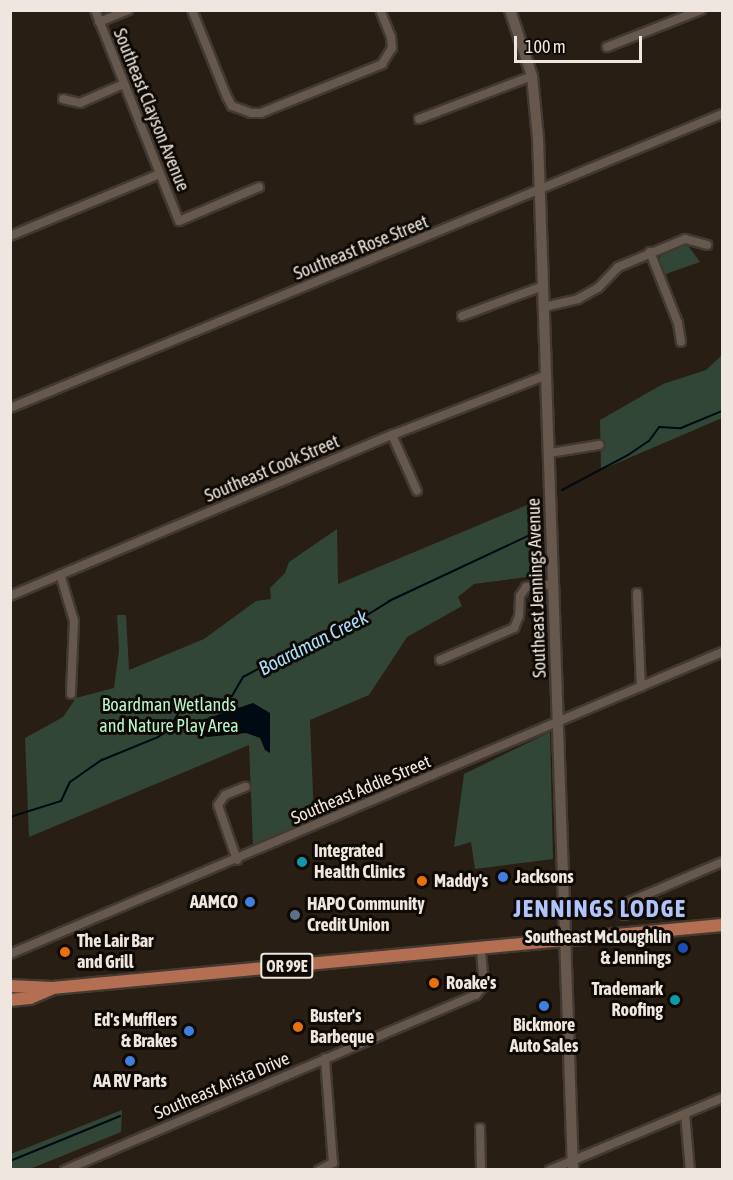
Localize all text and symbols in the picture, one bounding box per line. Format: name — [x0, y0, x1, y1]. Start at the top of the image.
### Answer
scale bar — [517, 24, 644, 62]
street label: Southeast Clayson Avenue — [108, 25, 194, 195]
text: 100 m — [525, 36, 566, 57]
street label: Southeast Rose Street — [291, 211, 431, 285]
street label: Southeast Cook Street — [201, 431, 343, 507]
street label: Southeast Jennings Avenue — [523, 498, 551, 678]
water label: Boardman Creek — [254, 604, 372, 680]
park label: Boardman Wetlands and Nature Play Area — [99, 695, 239, 738]
street label: Southeast Addie Street — [288, 751, 434, 829]
place label: Integrated Health Clinics — [314, 841, 405, 884]
marker: Integrated Health Clinics — [295, 855, 309, 869]
place label: Jacksons — [515, 866, 574, 888]
place label: Maddy's — [434, 870, 488, 892]
marker: Jacksons — [496, 870, 510, 884]
marker: Maddy's — [415, 874, 429, 888]
place label: AAMCO — [190, 891, 238, 913]
place label: HAPO Community Credit Union — [307, 894, 425, 936]
marker: AAMCO — [243, 895, 257, 909]
district label: JENNINGS LODGE — [514, 895, 686, 923]
marker: HAPO Community Credit Union — [288, 908, 302, 922]
place label: Southeast McLoughlin & Jennings — [525, 927, 671, 970]
place label: The Lair Bar and Grill — [77, 931, 153, 974]
marker: Southeast McLoughlin & Jennings — [676, 941, 690, 955]
marker: The Lair Bar and Grill — [58, 945, 72, 959]
road number: OR 99E — [260, 953, 314, 979]
place label: Roake's — [446, 972, 496, 994]
marker: Roake's — [427, 976, 441, 990]
place label: Trademark Roofing — [592, 979, 663, 1022]
marker: Trademark Roofing — [668, 993, 682, 1007]
marker: Bickmore Auto Sales — [537, 999, 551, 1013]
place label: Buster's Barbeque — [310, 1006, 374, 1048]
place label: Ed's Mufflers & Brakes — [94, 1010, 177, 1052]
place label: Bickmore Auto Sales — [510, 1015, 578, 1058]
marker: Buster's Barbeque — [291, 1020, 305, 1034]
marker: Ed's Mufflers & Brakes — [182, 1024, 196, 1038]
street label: Southeast Arista Drive — [151, 1048, 293, 1124]
marker: AA RV Parts — [123, 1054, 137, 1068]
place label: AA RV Parts — [93, 1070, 167, 1092]

